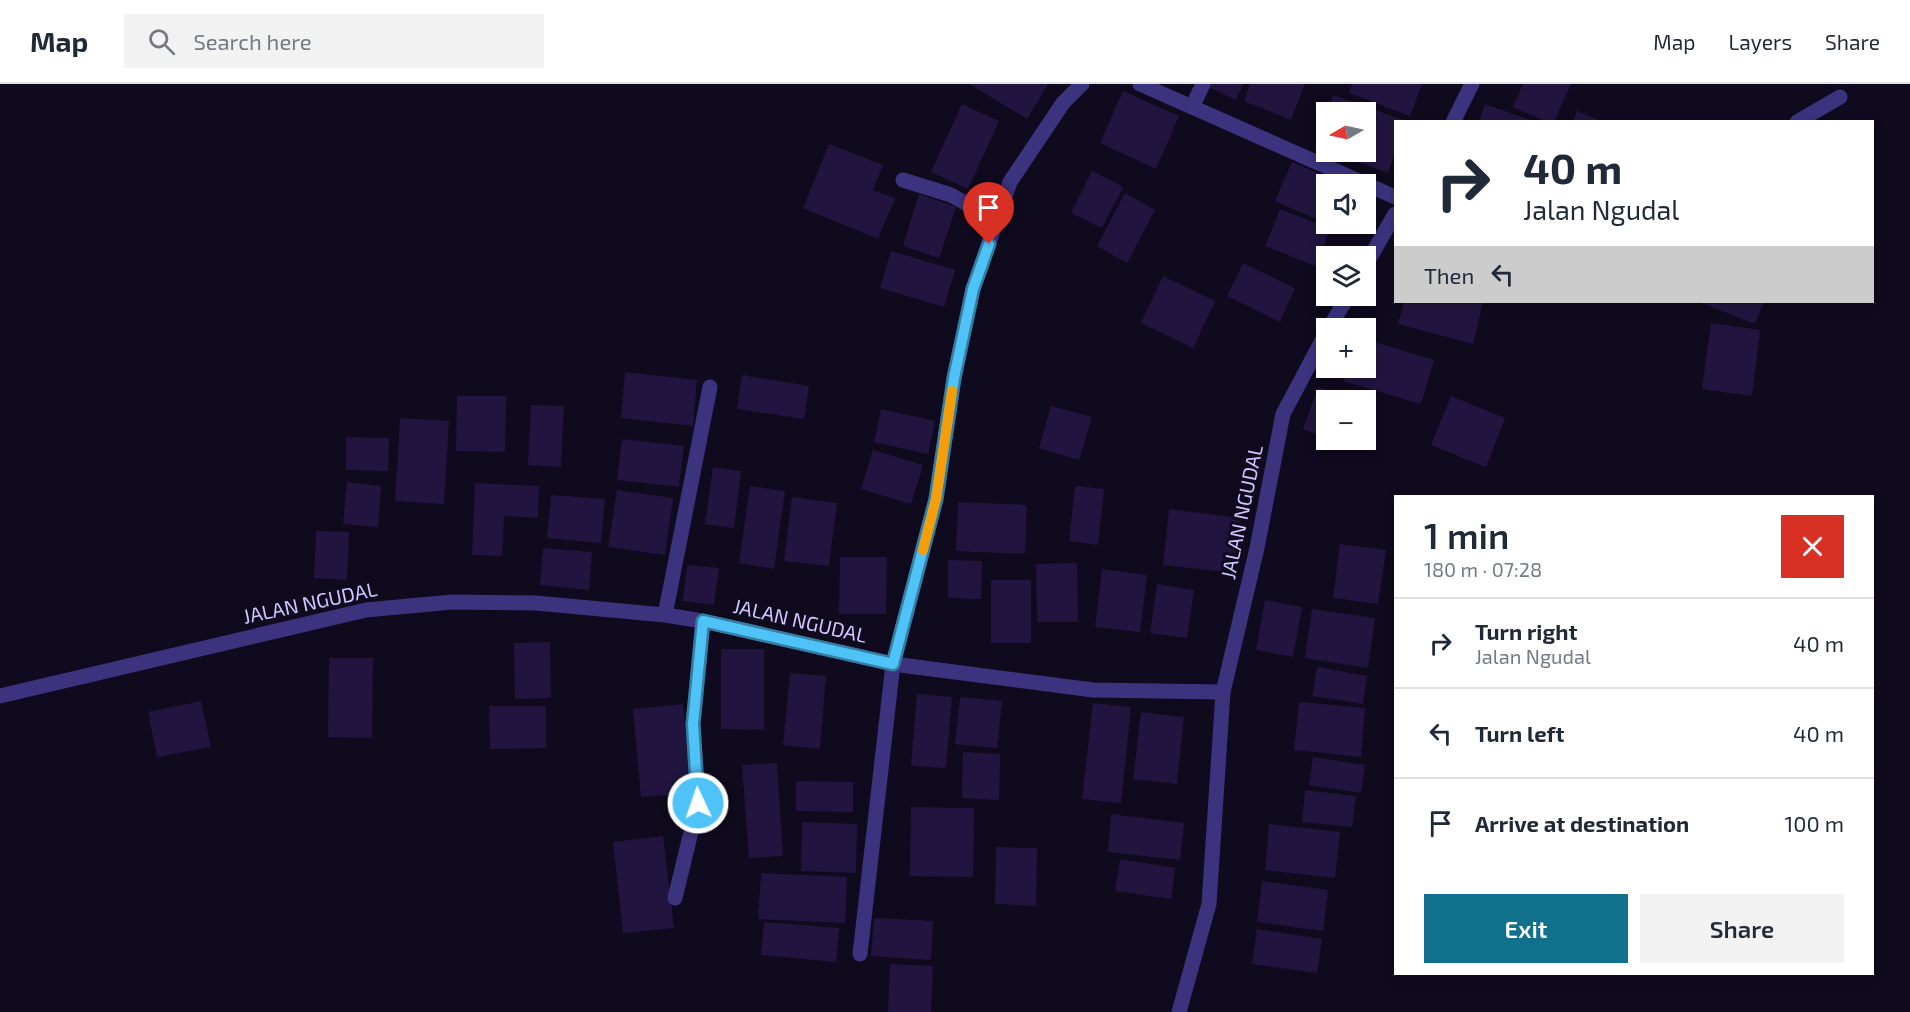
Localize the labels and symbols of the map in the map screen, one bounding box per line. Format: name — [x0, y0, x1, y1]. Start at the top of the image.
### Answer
north arrow — [1316, 102, 1376, 162]
pin — [963, 182, 1014, 244]
street label: JALAN NGUDAL — [1215, 443, 1267, 581]
street label: JALAN NGUDAL — [241, 576, 379, 628]
street label: JALAN NGUDAL — [731, 593, 869, 647]
position arrow — [666, 771, 730, 835]

